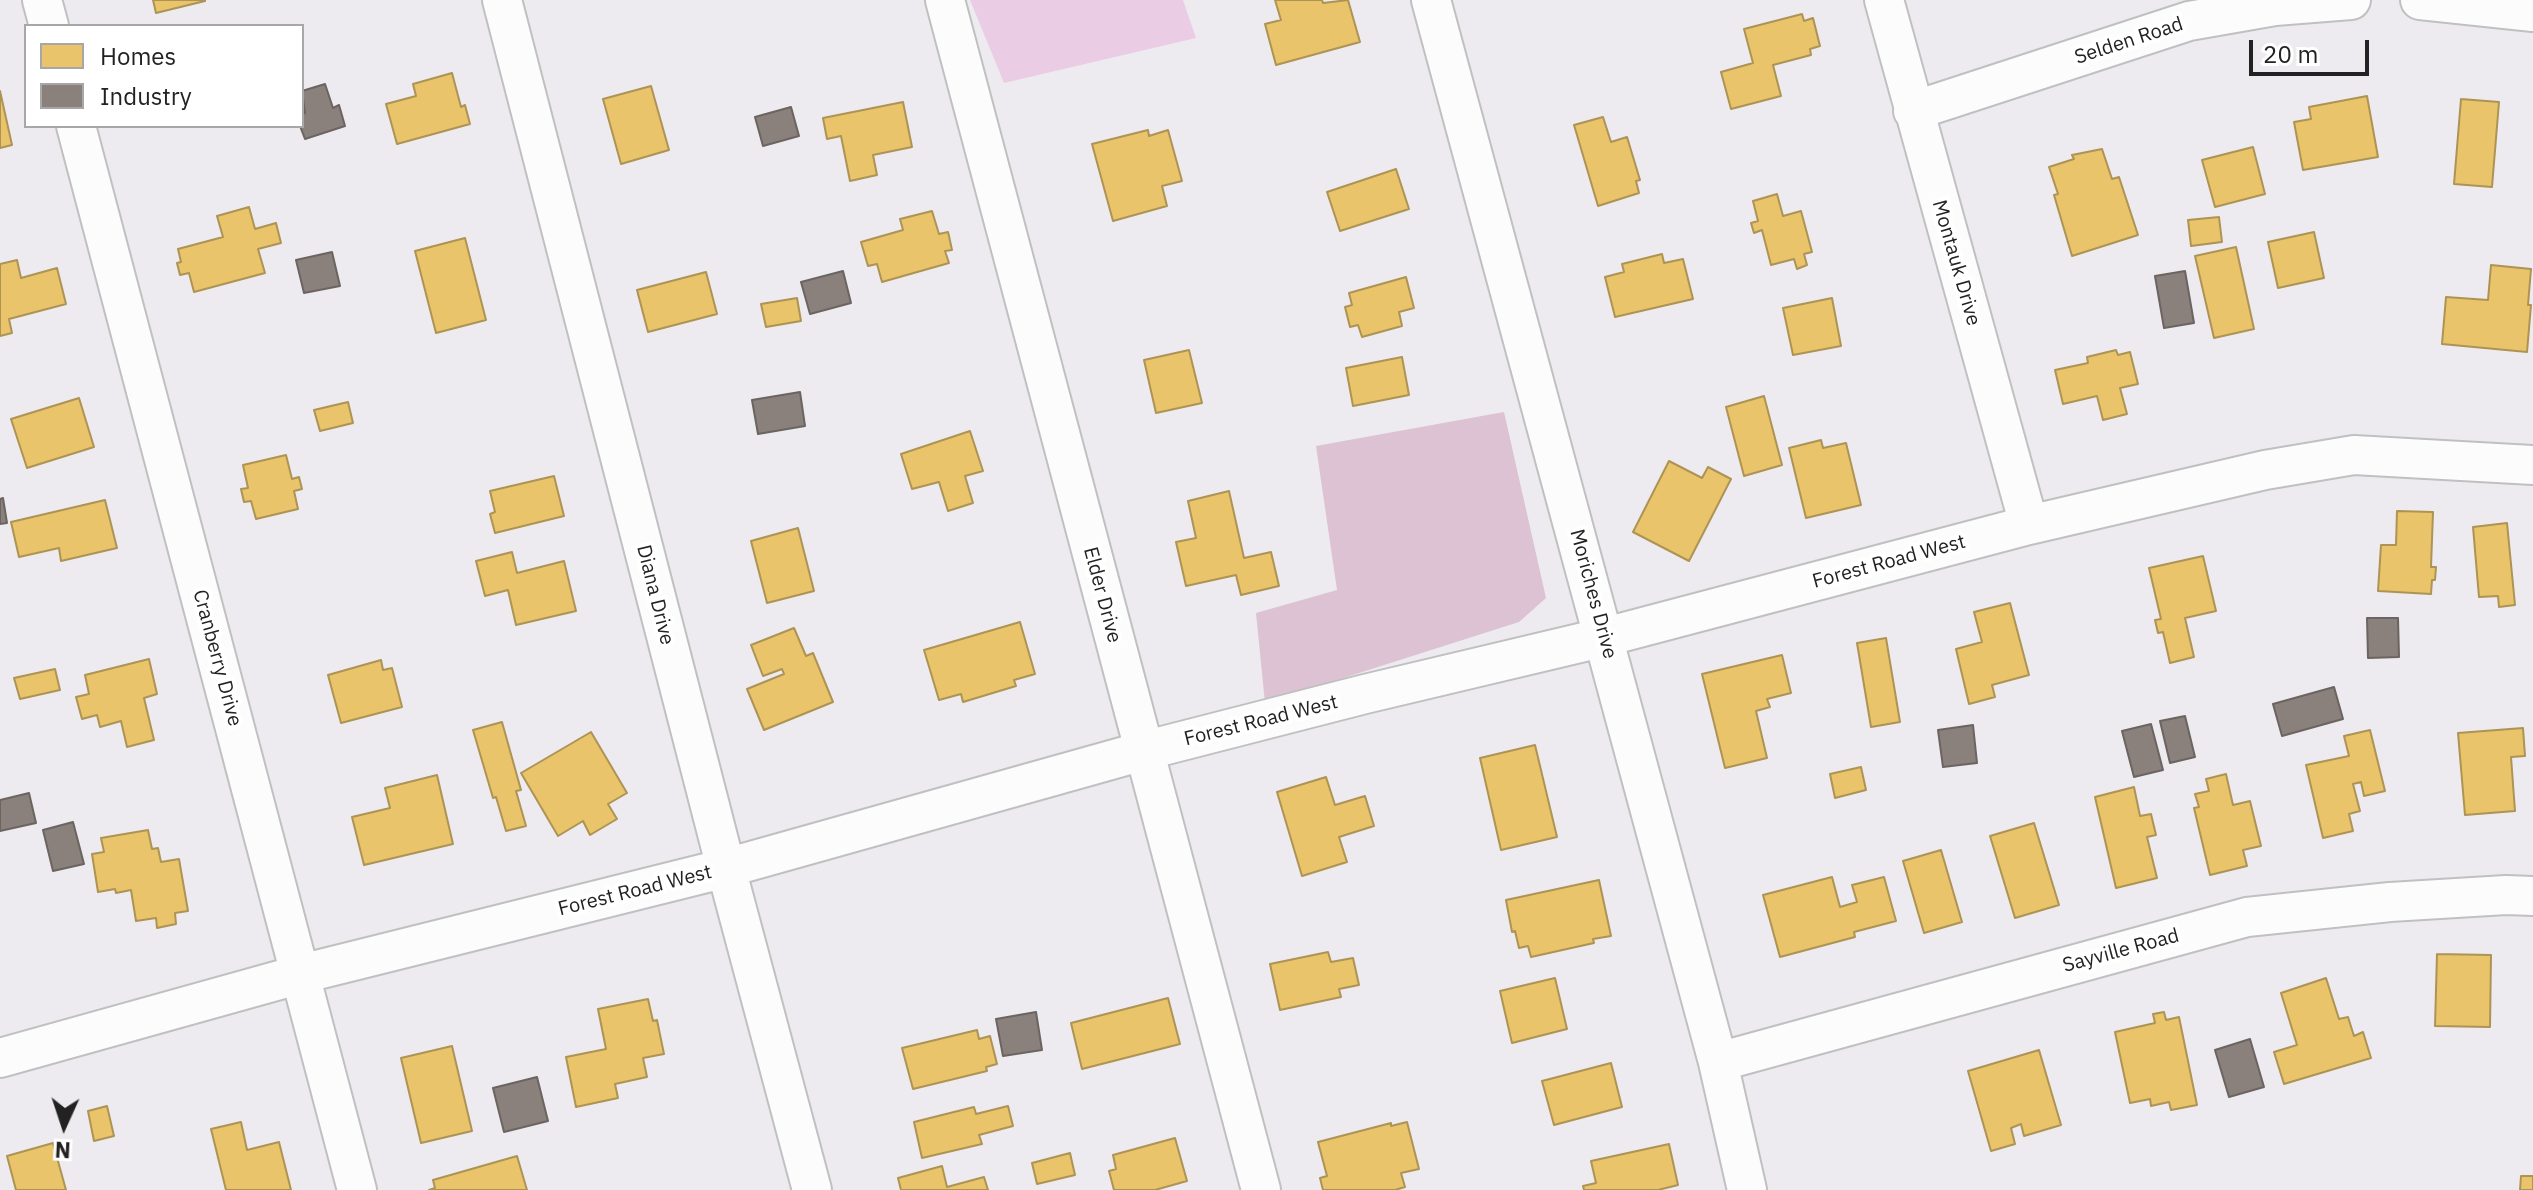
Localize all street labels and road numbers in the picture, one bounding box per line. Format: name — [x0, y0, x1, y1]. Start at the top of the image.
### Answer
street label: Selden Road — [2072, 12, 2186, 70]
street label: Montauk Drive — [1927, 197, 1985, 329]
street label: Moriches Drive — [1564, 527, 1622, 661]
street label: Forest Road West — [1810, 530, 1968, 594]
street label: Diana Drive — [631, 542, 679, 648]
street label: Elder Drive — [1078, 544, 1126, 646]
street label: Cranberry Drive — [187, 587, 247, 729]
street label: Forest Road West — [1182, 690, 1340, 752]
street label: Forest Road West — [556, 860, 714, 922]
street label: Sayville Road — [2060, 924, 2182, 978]

